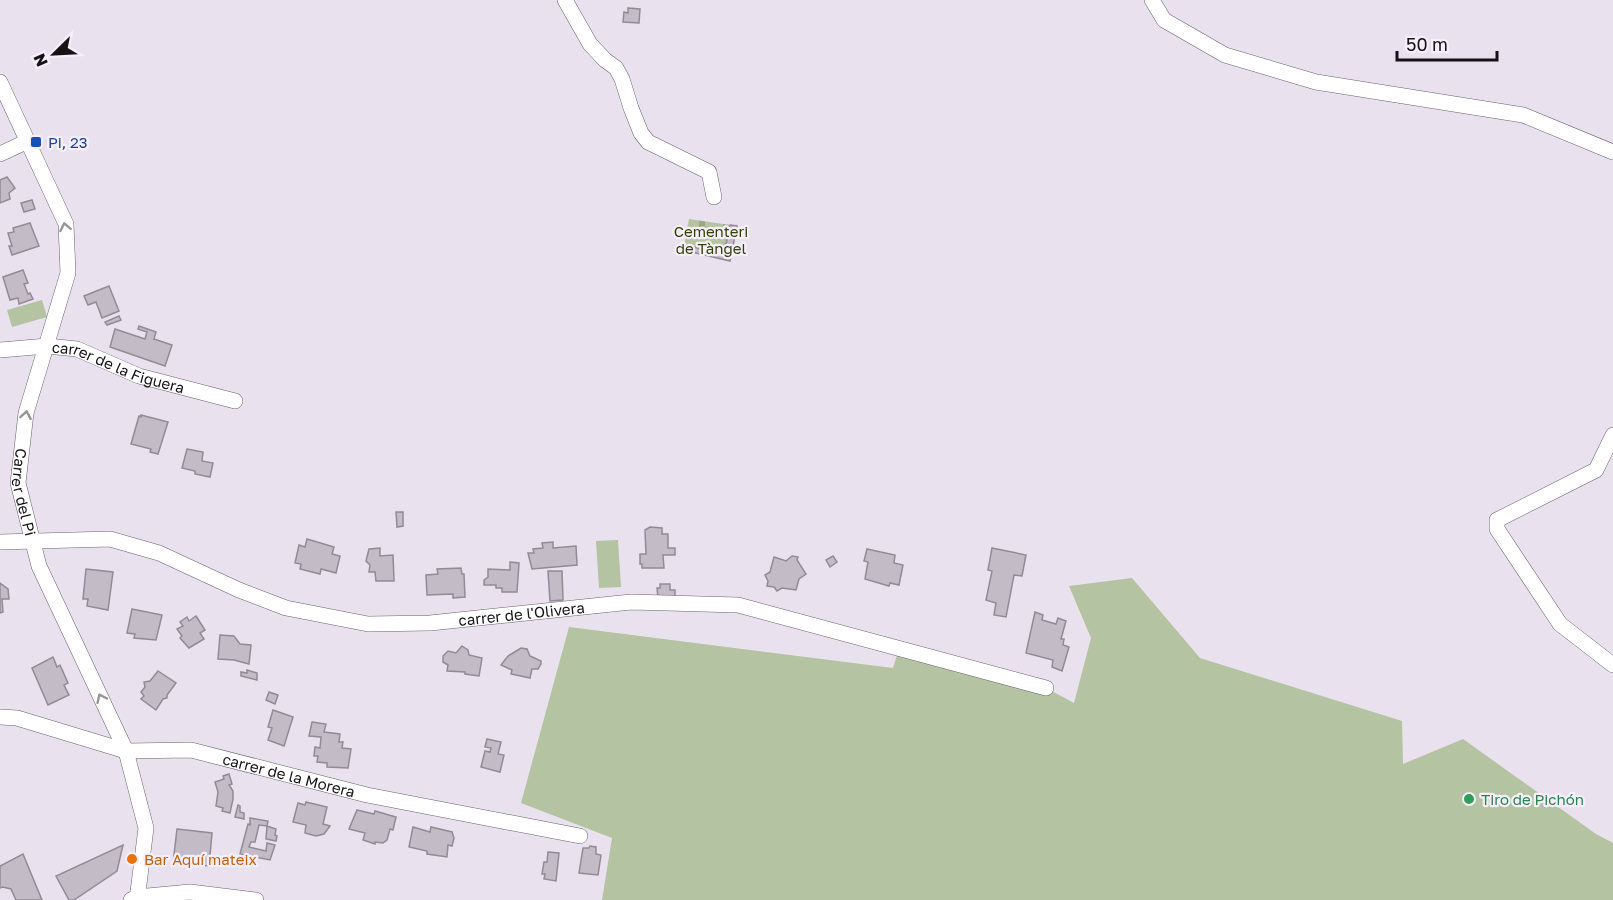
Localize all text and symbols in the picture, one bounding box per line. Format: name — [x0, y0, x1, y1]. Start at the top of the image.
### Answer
north arrow — [24, 24, 84, 84]
scale bar — [1397, 24, 1498, 62]
text: 50 m — [1406, 33, 1448, 55]
text: N — [29, 50, 52, 70]
place label: Pi, 23 — [48, 133, 88, 151]
marker: Pi, 23 — [29, 135, 43, 149]
one-way arrow — [59, 222, 72, 232]
park label: Cementeri de Tàngel — [674, 222, 748, 257]
street label: carrer de la Figuera — [51, 338, 187, 397]
one-way arrow — [20, 411, 32, 420]
street label: Carrer del Pi — [9, 447, 40, 538]
street label: carrer de l'Olivera — [458, 598, 585, 629]
one-way arrow — [97, 694, 109, 705]
street label: carrer de la Morera — [221, 749, 357, 801]
place label: Tiro de Pichón — [1481, 790, 1584, 808]
marker: Tiro de Pichón — [1462, 792, 1476, 806]
place label: Bar Aquí mateix — [144, 850, 257, 868]
marker: Bar Aquí mateix — [125, 852, 139, 866]

